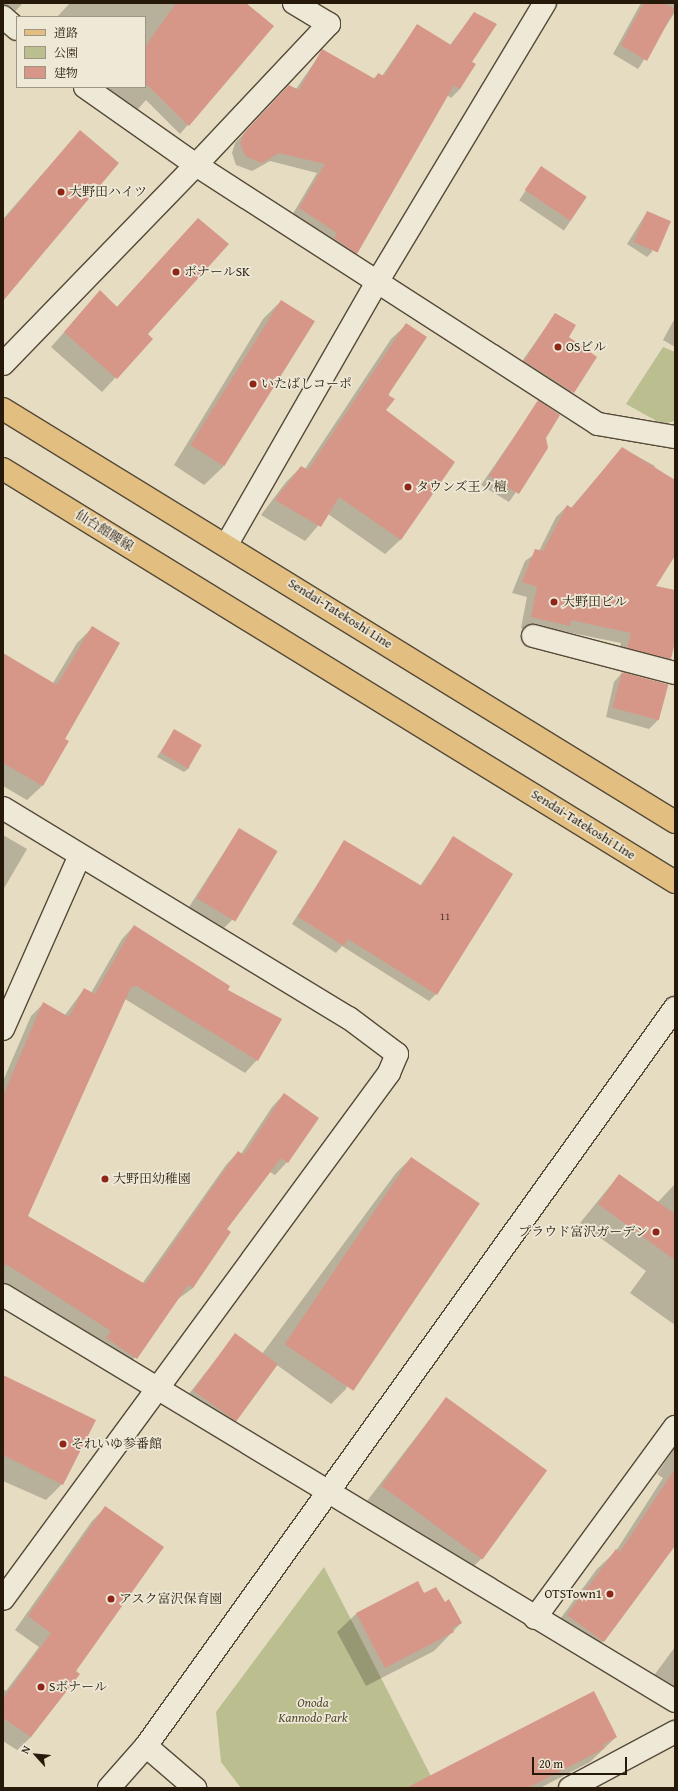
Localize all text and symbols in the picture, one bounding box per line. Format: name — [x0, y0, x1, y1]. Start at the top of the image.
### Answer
legend — [16, 16, 146, 88]
text: 道路 — [54, 24, 78, 41]
text: 公園 — [54, 44, 78, 61]
text: 建物 — [54, 64, 78, 81]
place label: 大野田ハイツ — [69, 184, 147, 200]
marker: 大野田ハイツ — [56, 187, 66, 197]
place label: ボナールSK — [184, 264, 250, 280]
marker: ボナールSK — [171, 267, 181, 277]
place label: OSビル — [566, 339, 606, 355]
marker: OSビル — [553, 342, 563, 352]
place label: いたばしコーポ — [261, 376, 352, 392]
marker: いたばしコーポ — [248, 379, 258, 389]
place label: タウンズ王ノ檀 — [416, 479, 507, 495]
marker: タウンズ王ノ檀 — [403, 482, 413, 492]
street label: 仙台館腰線 — [72, 507, 136, 555]
street label: Sendai-Tatekoshi Line — [285, 576, 395, 652]
place label: 大野田ビル — [562, 594, 627, 610]
marker: 大野田ビル — [549, 597, 559, 607]
street label: Sendai-Tatekoshi Line — [528, 787, 638, 863]
house number: 11 — [440, 909, 450, 923]
place label: 大野田幼稚園 — [113, 1171, 191, 1187]
marker: 大野田幼稚園 — [100, 1174, 110, 1184]
place label: プラウド富沢ガーデン — [518, 1224, 648, 1240]
marker: プラウド富沢ガーデン — [651, 1227, 661, 1237]
place label: それいゆ参番館 — [71, 1436, 162, 1452]
marker: それいゆ参番館 — [58, 1439, 68, 1449]
place label: OTSTown1 — [544, 1586, 602, 1602]
marker: OTSTown1 — [605, 1589, 615, 1599]
place label: アスク富沢保育園 — [119, 1591, 223, 1607]
marker: アスク富沢保育園 — [106, 1594, 116, 1604]
place label: Sボナール — [49, 1679, 107, 1695]
marker: Sボナール — [36, 1682, 46, 1692]
park label: Onoda Kannodo Park — [278, 1696, 348, 1727]
north arrow — [16, 1735, 56, 1775]
text: N — [17, 1743, 34, 1756]
scale bar — [534, 1749, 629, 1775]
text: 20 m — [539, 1755, 563, 1772]

